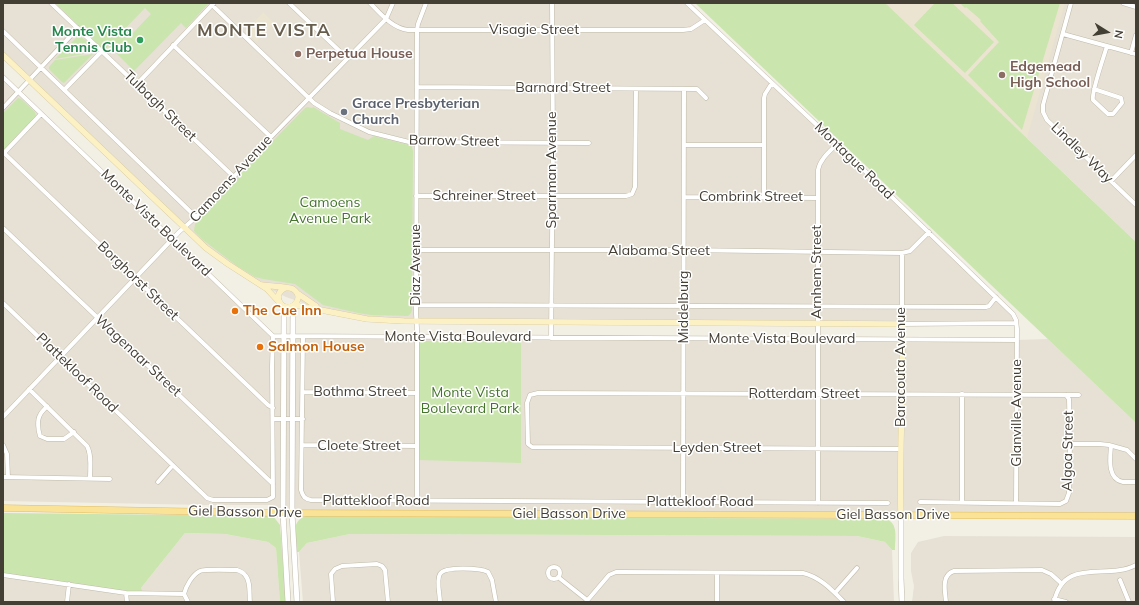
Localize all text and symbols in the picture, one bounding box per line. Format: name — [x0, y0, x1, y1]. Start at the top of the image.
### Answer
north arrow — [1087, 12, 1127, 52]
district label: MONTE VISTA — [197, 20, 331, 42]
street label: Visagie Street — [489, 22, 579, 38]
place label: Monte Vista Tennis Club — [52, 24, 132, 56]
text: N — [1111, 29, 1126, 40]
marker: Monte Vista Tennis Club — [135, 35, 145, 45]
place label: Perpetua House — [306, 46, 413, 62]
marker: Perpetua House — [293, 49, 303, 59]
place label: Edgemead High School — [1010, 59, 1090, 92]
street label: Tulbagh Street — [120, 67, 200, 145]
marker: Edgemead High School — [997, 70, 1007, 80]
street label: Barnard Street — [515, 80, 611, 96]
place label: Grace Presbyterian Church — [352, 96, 480, 128]
marker: Grace Presbyterian Church — [339, 107, 349, 117]
street label: Sparrman Avenue — [544, 111, 560, 229]
street label: Montague Road — [811, 119, 897, 203]
street label: Lindley Way — [1047, 119, 1117, 187]
street label: Camoens Avenue — [186, 132, 276, 226]
street label: Barrow Street — [409, 132, 499, 150]
street label: Monte Vista Boulevard — [97, 166, 215, 280]
street label: Schreiner Street — [432, 188, 536, 204]
street label: Combrink Street — [699, 189, 803, 205]
park label: Camoens Avenue Park — [289, 195, 371, 228]
street label: Diaz Avenue — [408, 224, 424, 306]
street label: Arnhem Street — [809, 225, 825, 319]
street label: Borghorst Street — [94, 238, 182, 324]
street label: Alabama Street — [608, 243, 710, 259]
street label: Middelburg — [676, 270, 692, 344]
place label: The Cue Inn — [243, 303, 322, 319]
marker: The Cue Inn — [230, 306, 240, 316]
street label: Baracouta Avenue — [893, 307, 909, 427]
street label: Wagenaar Street — [91, 312, 185, 400]
street label: Monte Vista Boulevard — [385, 329, 531, 345]
street label: Plattekloof Road — [33, 330, 121, 416]
street label: Monte Vista Boulevard — [709, 331, 855, 347]
place label: Salmon House — [268, 339, 365, 355]
marker: Salmon House — [255, 342, 265, 352]
street label: Glanville Avenue — [1009, 359, 1025, 467]
street label: Bothma Street — [313, 384, 407, 400]
park label: Monte Vista Boulevard Park — [421, 385, 519, 418]
street label: Rotterdam Street — [748, 386, 860, 402]
street label: Algoa Street — [1059, 410, 1077, 492]
street label: Cloete Street — [317, 438, 401, 454]
street label: Leyden Street — [672, 440, 762, 456]
street label: Plattekloof Road — [322, 493, 430, 509]
street label: Plattekloof Road — [646, 494, 754, 510]
street label: Giel Basson Drive — [188, 503, 302, 521]
street label: Giel Basson Drive — [512, 506, 626, 522]
street label: Giel Basson Drive — [836, 507, 950, 523]

